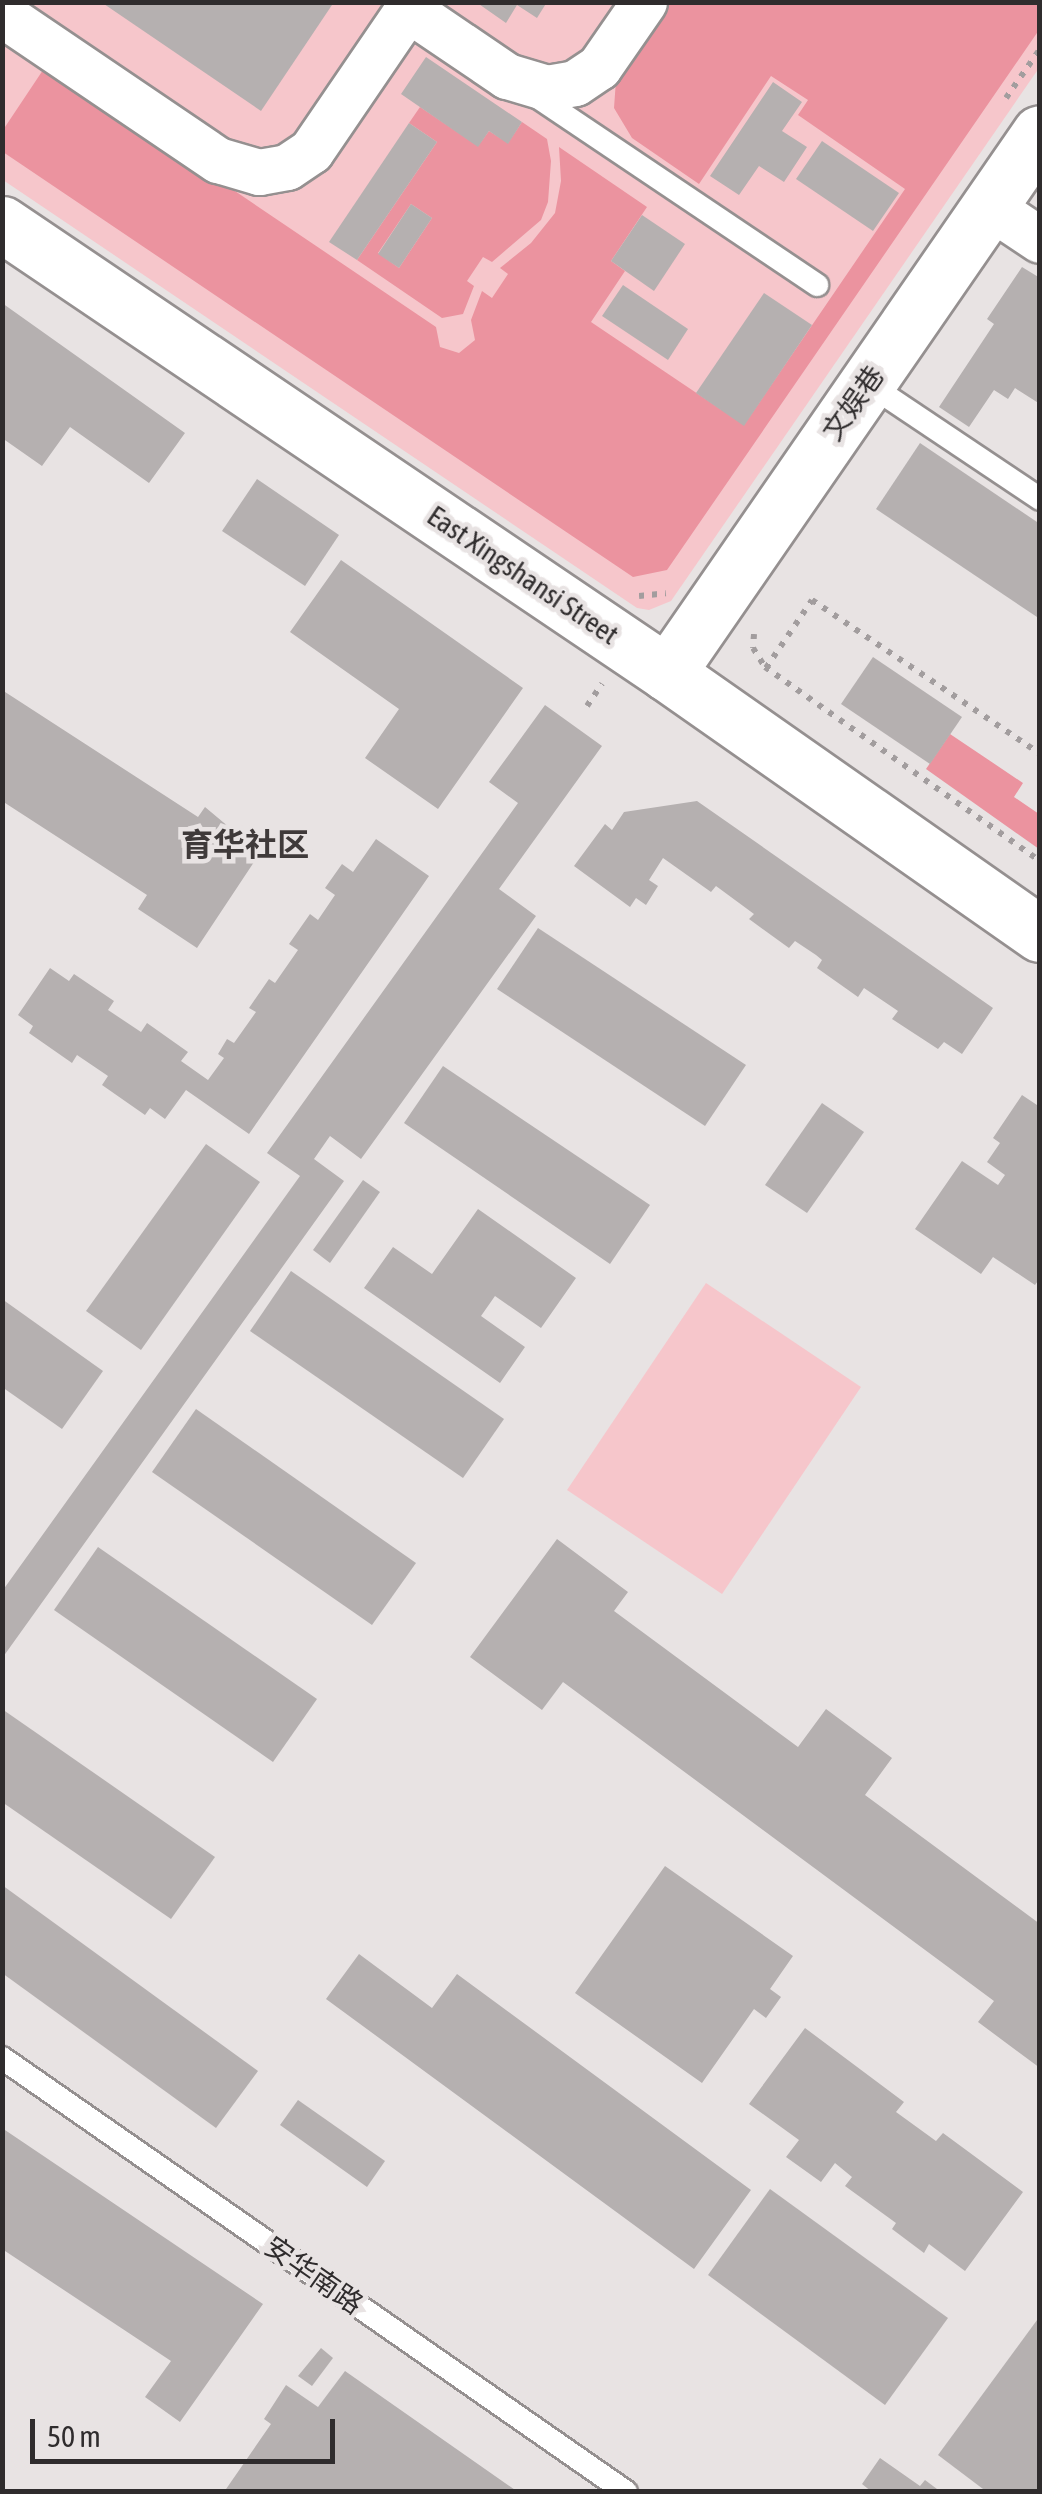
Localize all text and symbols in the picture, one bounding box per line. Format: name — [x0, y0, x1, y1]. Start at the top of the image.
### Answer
street label: 文娱巷 — [815, 359, 891, 447]
street label: East Xingshansi Street — [421, 499, 625, 651]
district label: 育华社区 — [181, 826, 309, 864]
street label: 安华南路 — [258, 2229, 370, 2321]
scale bar — [35, 2399, 340, 2461]
text: 50 m — [47, 2419, 101, 2453]

